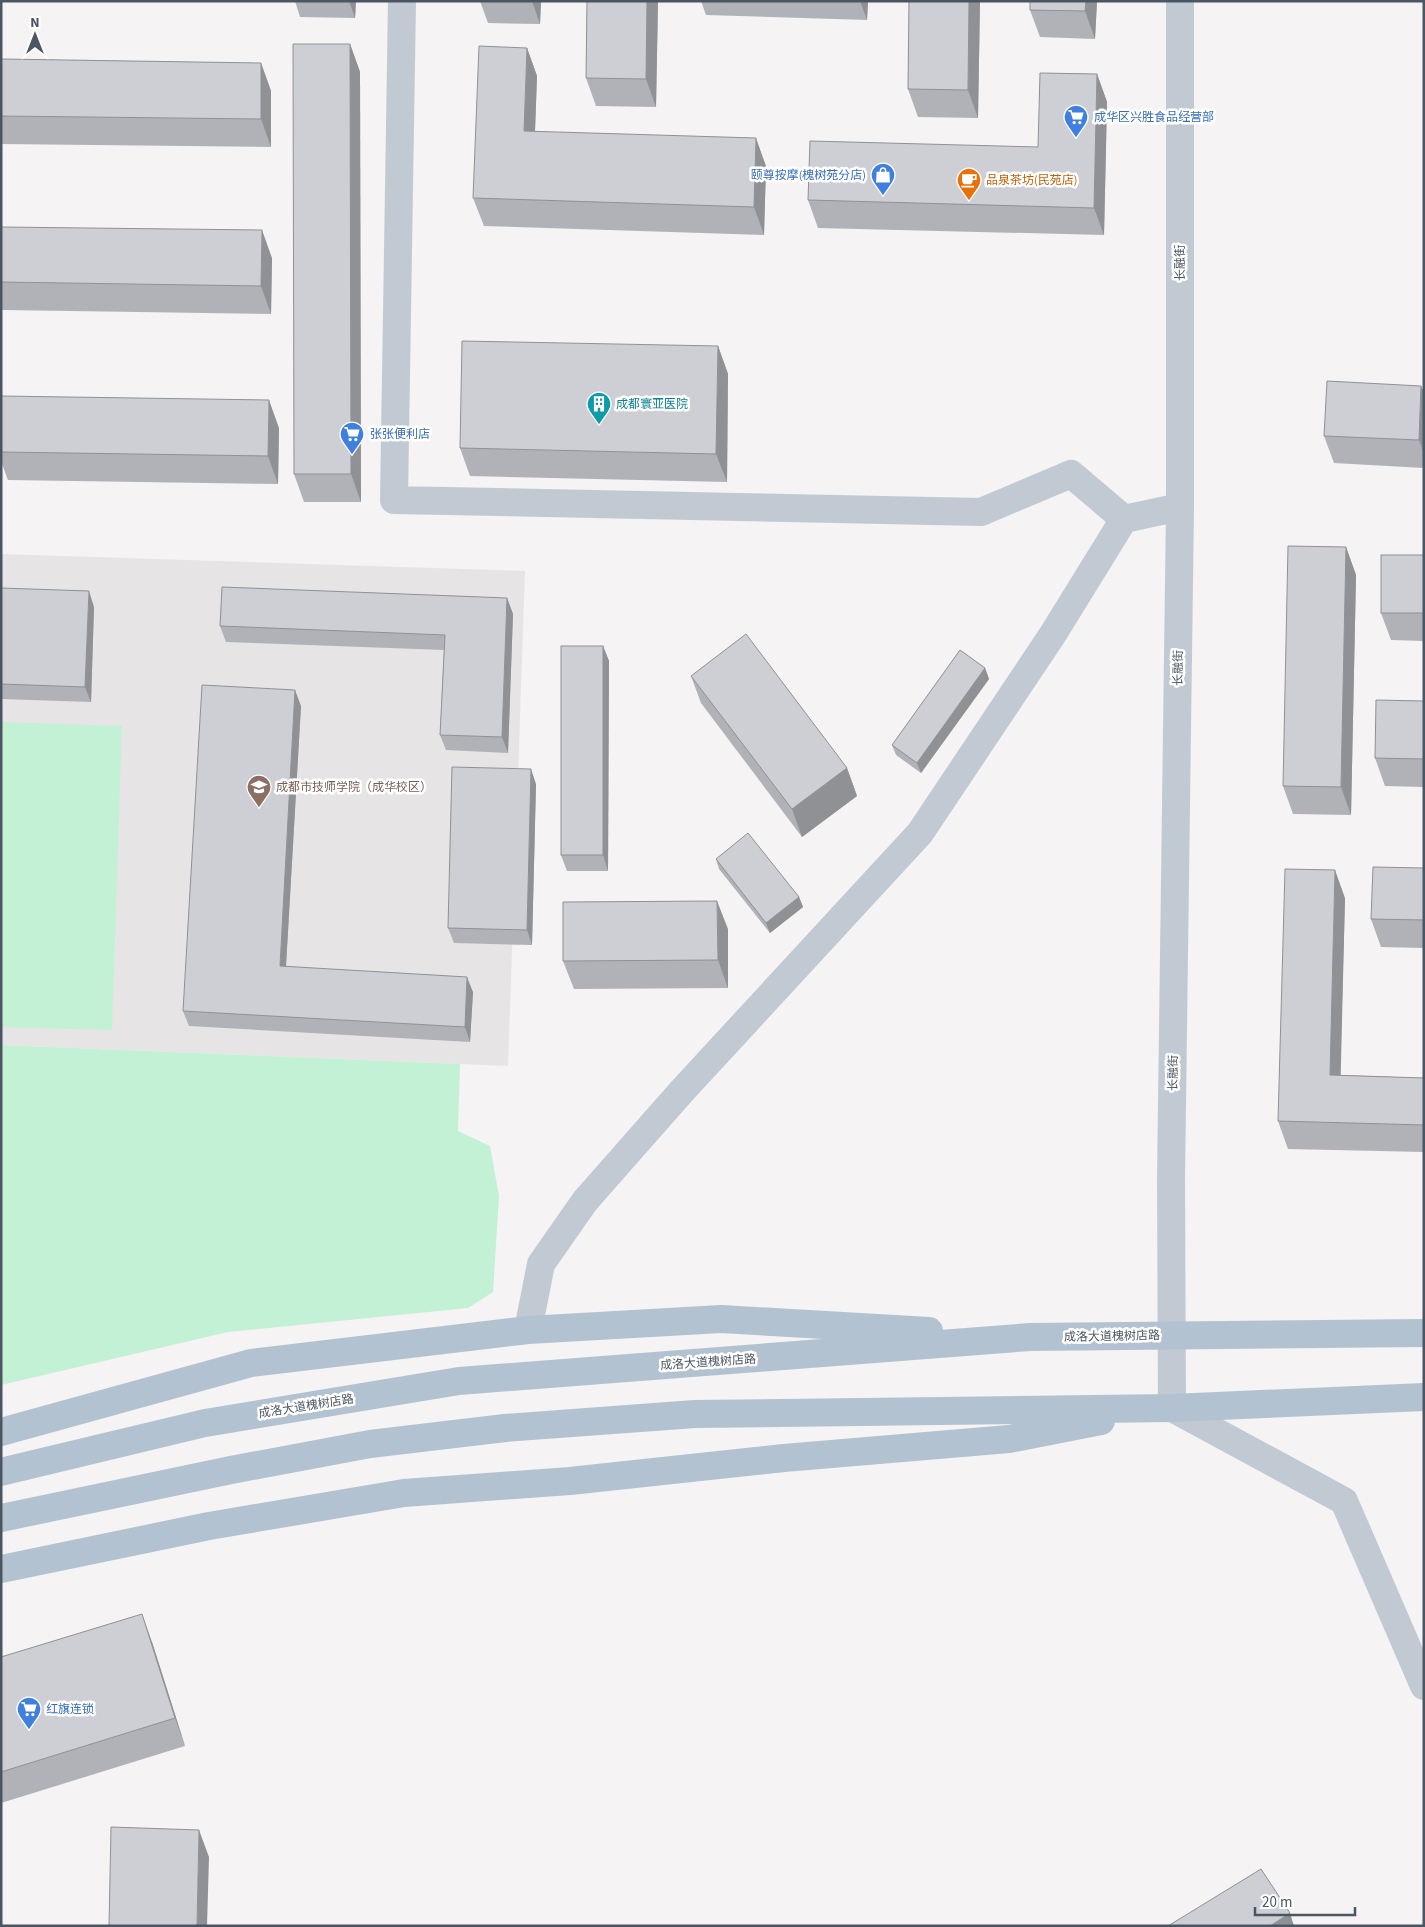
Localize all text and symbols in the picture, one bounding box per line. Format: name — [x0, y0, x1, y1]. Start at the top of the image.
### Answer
north arrow — [10, 10, 60, 60]
text: N — [30, 13, 40, 33]
supermarket icon: 成华区兴胜食品经营部 — [1063, 104, 1089, 138]
place label: 成华区兴胜食品经营部 — [1094, 109, 1214, 126]
shop icon: 颐尊按摩(槐树苑分店) — [870, 162, 896, 196]
place label: 颐尊按摩(槐树苑分店) — [751, 167, 866, 184]
cafe icon: 品泉茶坊(民苑店) — [956, 167, 982, 201]
place label: 品泉茶坊(民苑店) — [986, 172, 1077, 189]
street label: 长融街 — [1172, 245, 1189, 281]
building icon: 成都寰亚医院 — [586, 391, 612, 425]
place label: 成都寰亚医院 — [616, 396, 688, 413]
supermarket icon: 张张便利店 — [339, 421, 365, 455]
place label: 张张便利店 — [370, 426, 430, 443]
street label: 长融街 — [1170, 650, 1187, 686]
school or university icon: 成都市技师学院（成华校区） — [246, 774, 272, 808]
place label: 成都市技师学院（成华校区） — [276, 779, 432, 796]
street label: 长融街 — [1165, 1055, 1182, 1091]
street label: 成洛大道槐树店路 — [1064, 1327, 1160, 1346]
street label: 成洛大道槐树店路 — [660, 1351, 757, 1374]
street label: 成洛大道槐树店路 — [257, 1391, 355, 1422]
supermarket icon: 红旗连锁 — [16, 1696, 42, 1730]
place label: 红旗连锁 — [46, 1701, 94, 1718]
scale bar — [1255, 1884, 1355, 1916]
text: 20 m — [1262, 1892, 1292, 1913]

